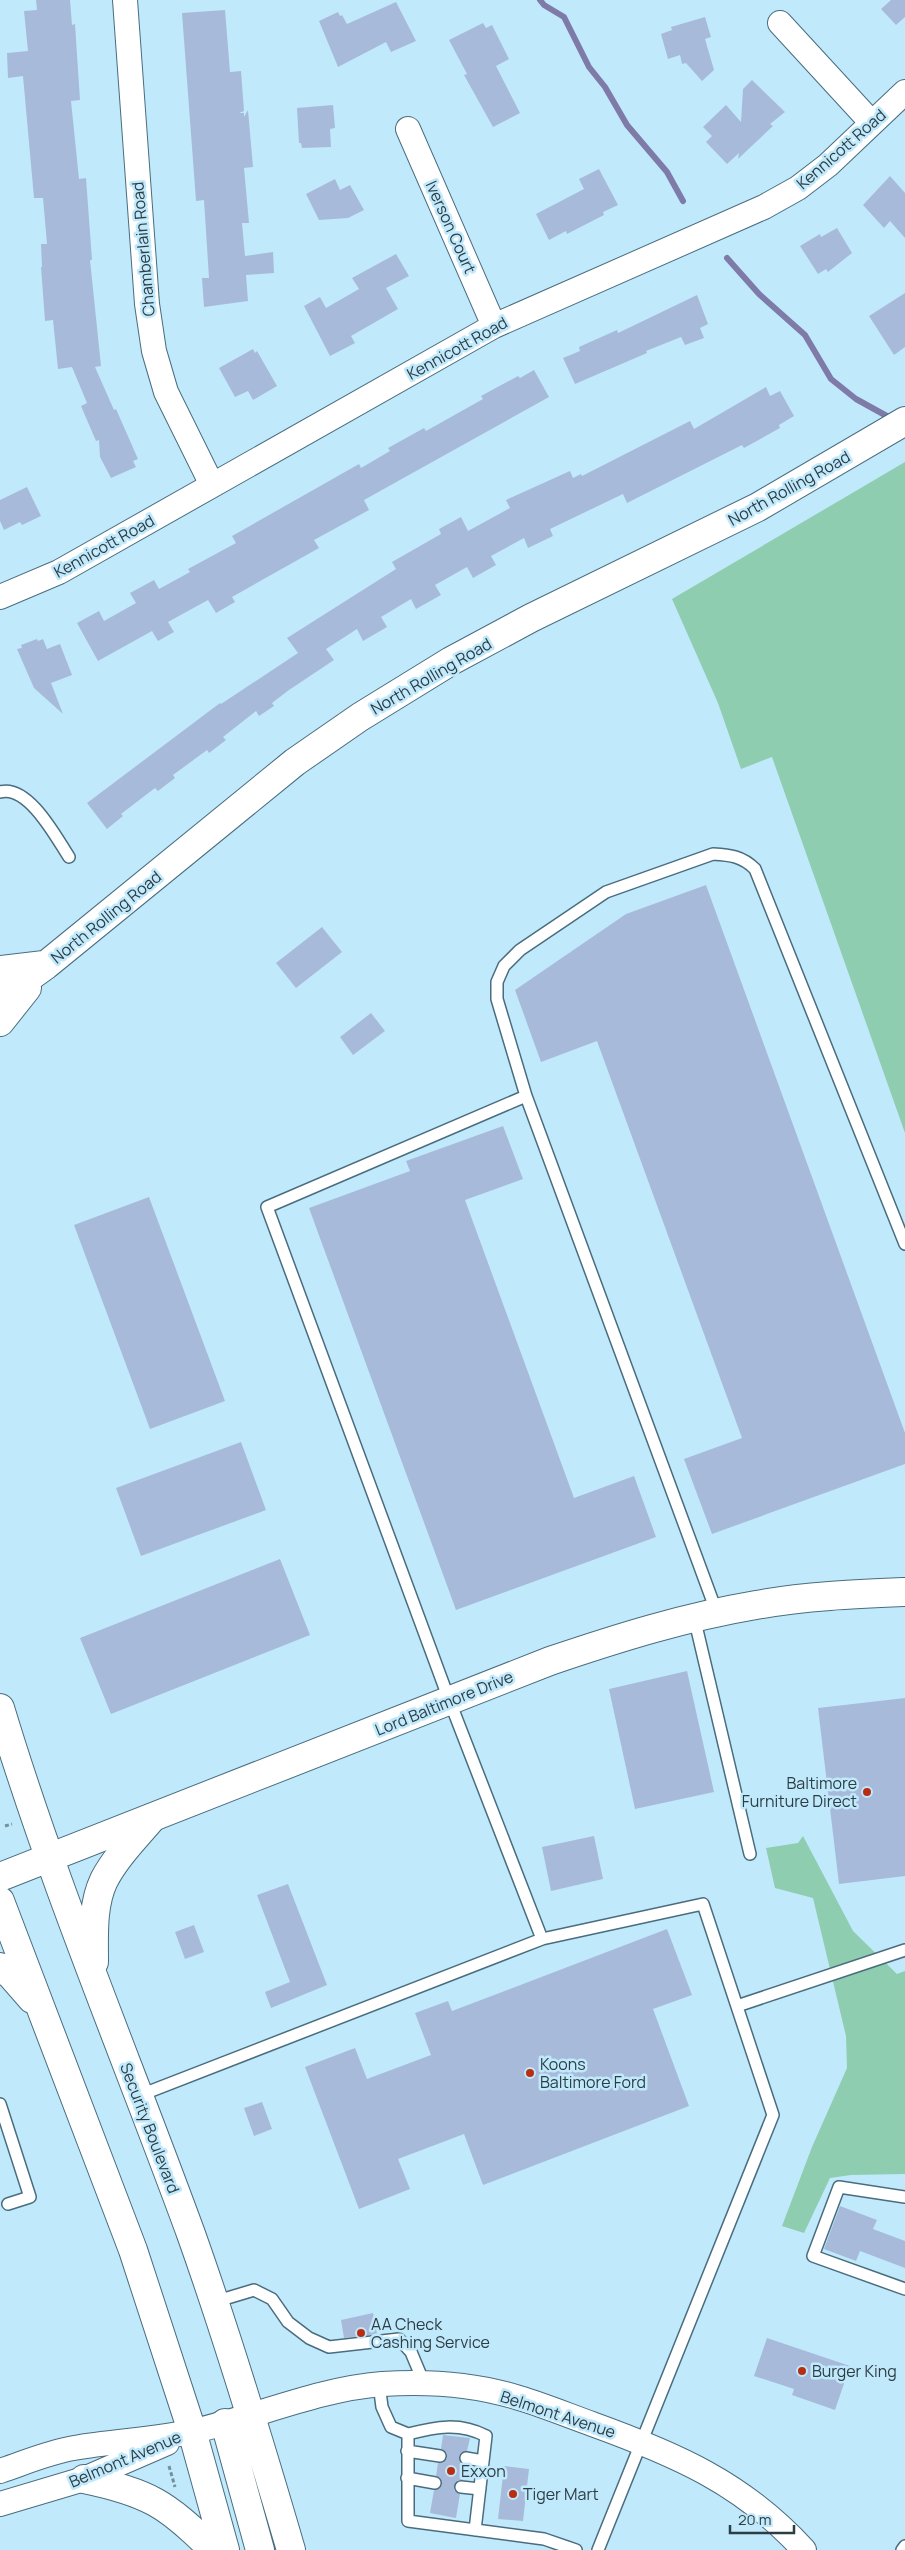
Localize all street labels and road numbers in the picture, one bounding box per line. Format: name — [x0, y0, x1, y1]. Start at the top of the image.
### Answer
street label: Kennicott Road — [792, 104, 890, 194]
street label: Iverson Court — [421, 177, 481, 277]
street label: Chamberlain Road — [126, 181, 160, 317]
street label: Kennicott Road — [403, 311, 511, 385]
street label: North Rolling Road — [724, 445, 854, 531]
street label: Kennicott Road — [50, 509, 158, 583]
street label: North Rolling Road — [367, 632, 495, 720]
street label: North Rolling Road — [46, 866, 166, 968]
street label: Lord Baltimore Drive — [372, 1665, 516, 1741]
street label: Security Boulevard — [115, 2060, 185, 2196]
street label: Belmont Avenue — [498, 2385, 618, 2443]
street label: Belmont Avenue — [66, 2425, 184, 2493]

